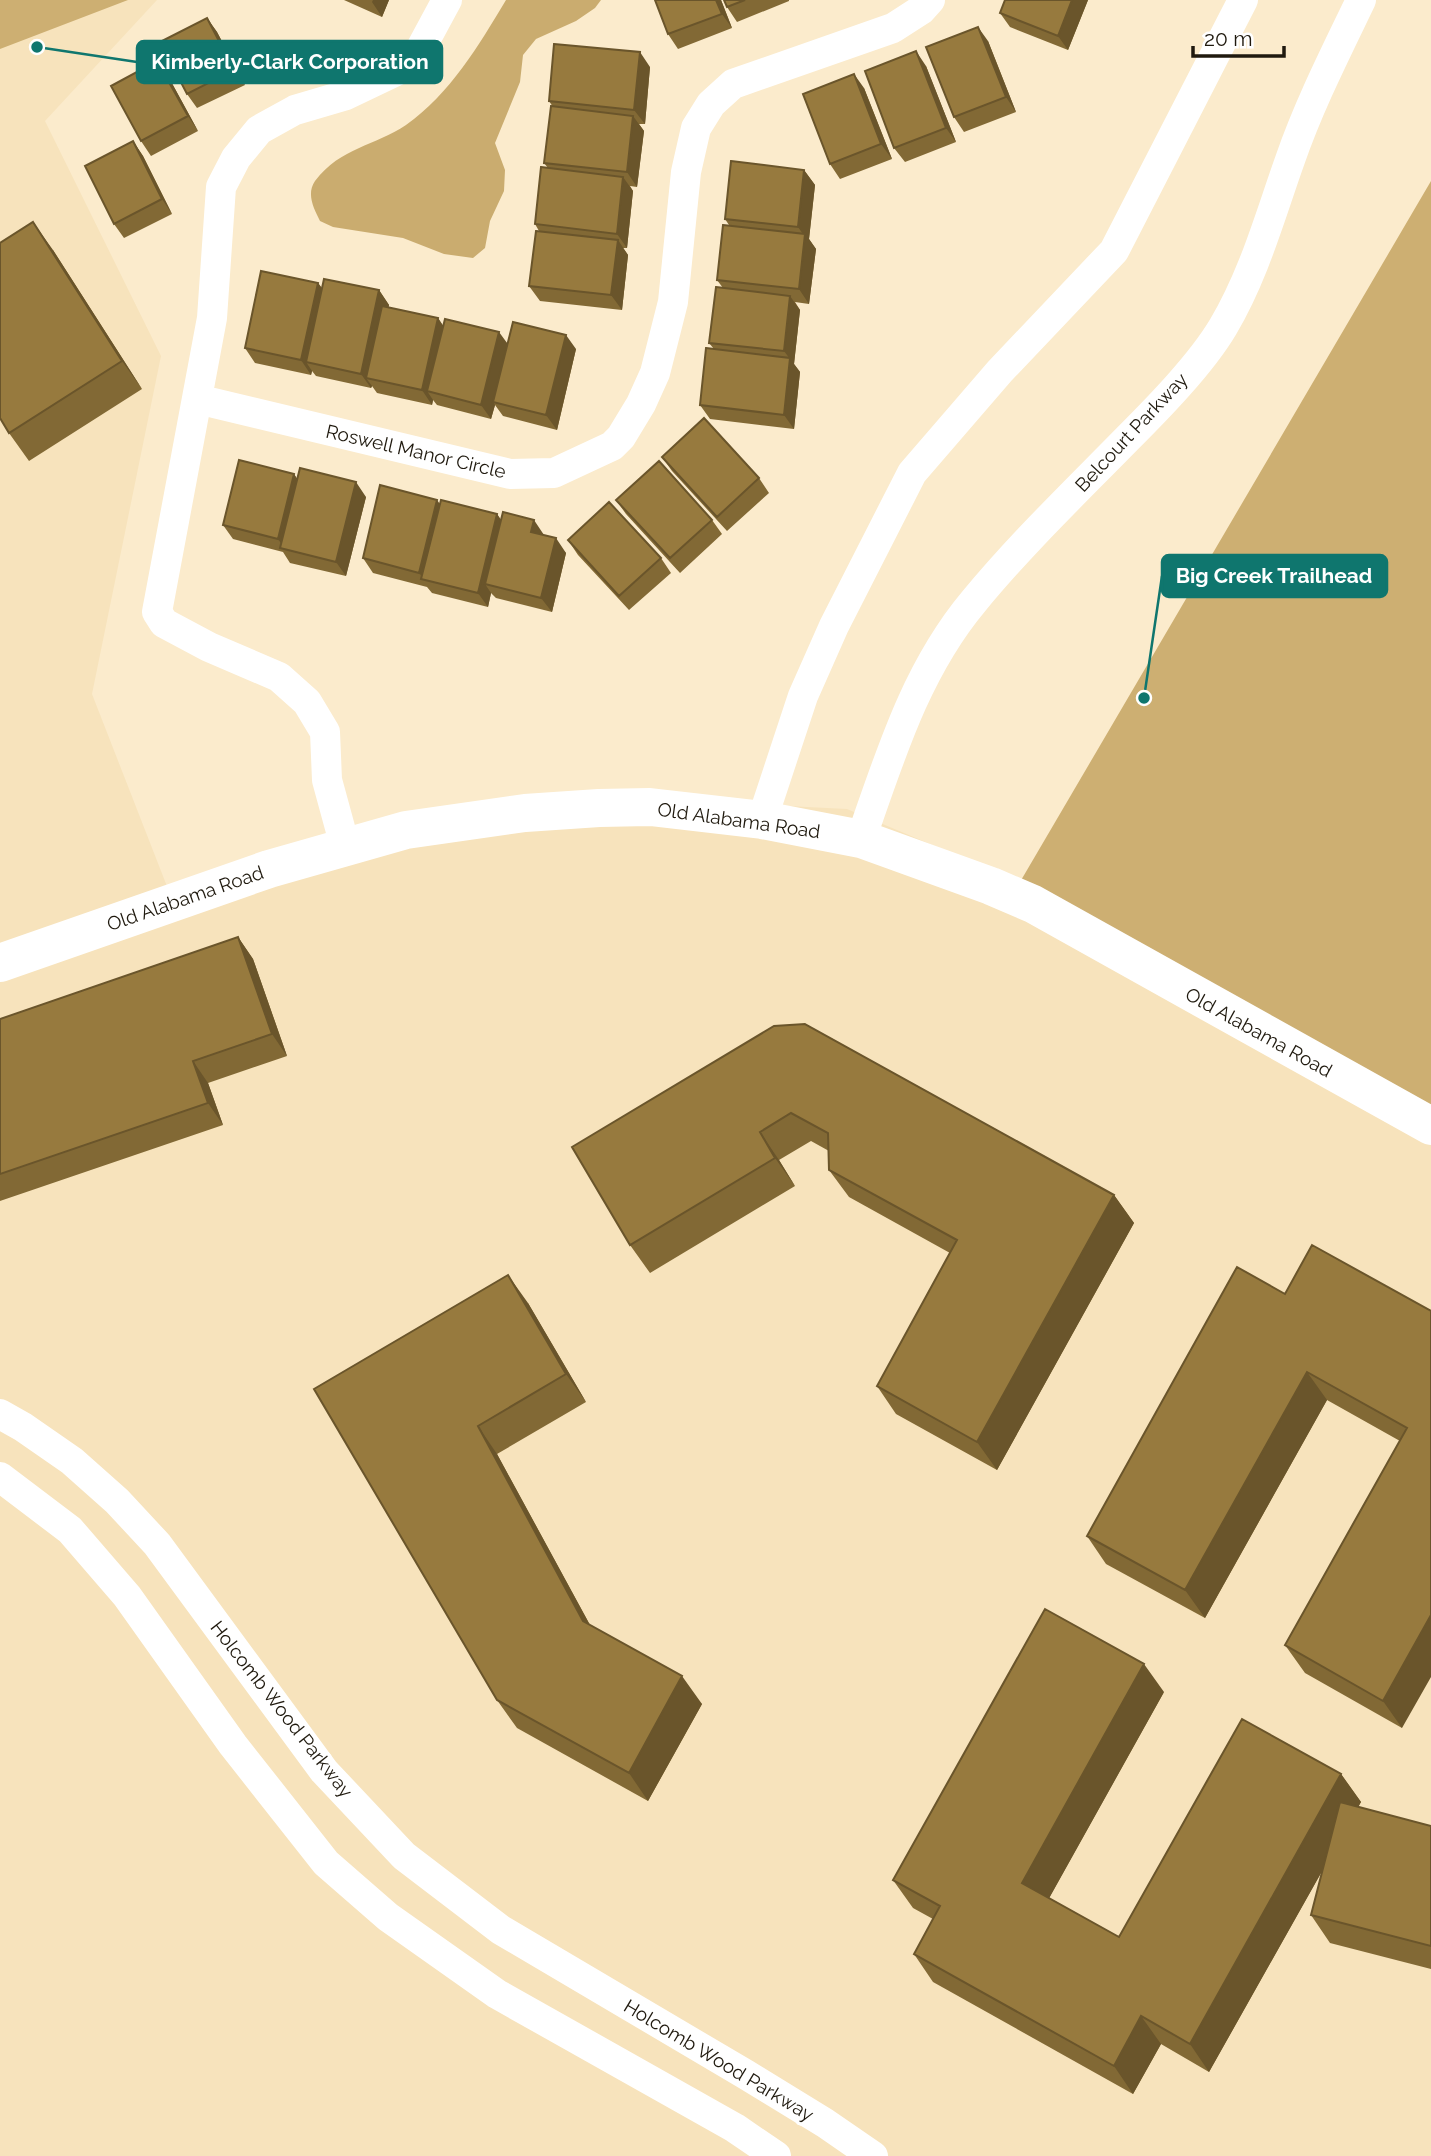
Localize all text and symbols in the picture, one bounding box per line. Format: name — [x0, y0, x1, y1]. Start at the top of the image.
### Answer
scale bar — [1193, 14, 1284, 58]
text: 20 m — [1204, 26, 1252, 51]
callout: Kimberly-Clark Corporation — [137, 41, 442, 83]
text: Kimberly-Clark Corporation — [151, 49, 429, 74]
street label: Belcourt Parkway — [1070, 368, 1192, 496]
street label: Roswell Manor Circle — [324, 420, 508, 482]
callout: Big Creek Trailhead — [1162, 555, 1387, 597]
text: Big Creek Trailhead — [1176, 563, 1372, 588]
street label: Old Alabama Road — [656, 798, 822, 842]
street label: Old Alabama Road — [104, 861, 266, 935]
street label: Old Alabama Road — [1182, 983, 1336, 1081]
street label: Holcomb Wood Parkway — [206, 1616, 358, 1802]
street label: Holcomb Wood Parkway — [620, 1995, 818, 2125]

